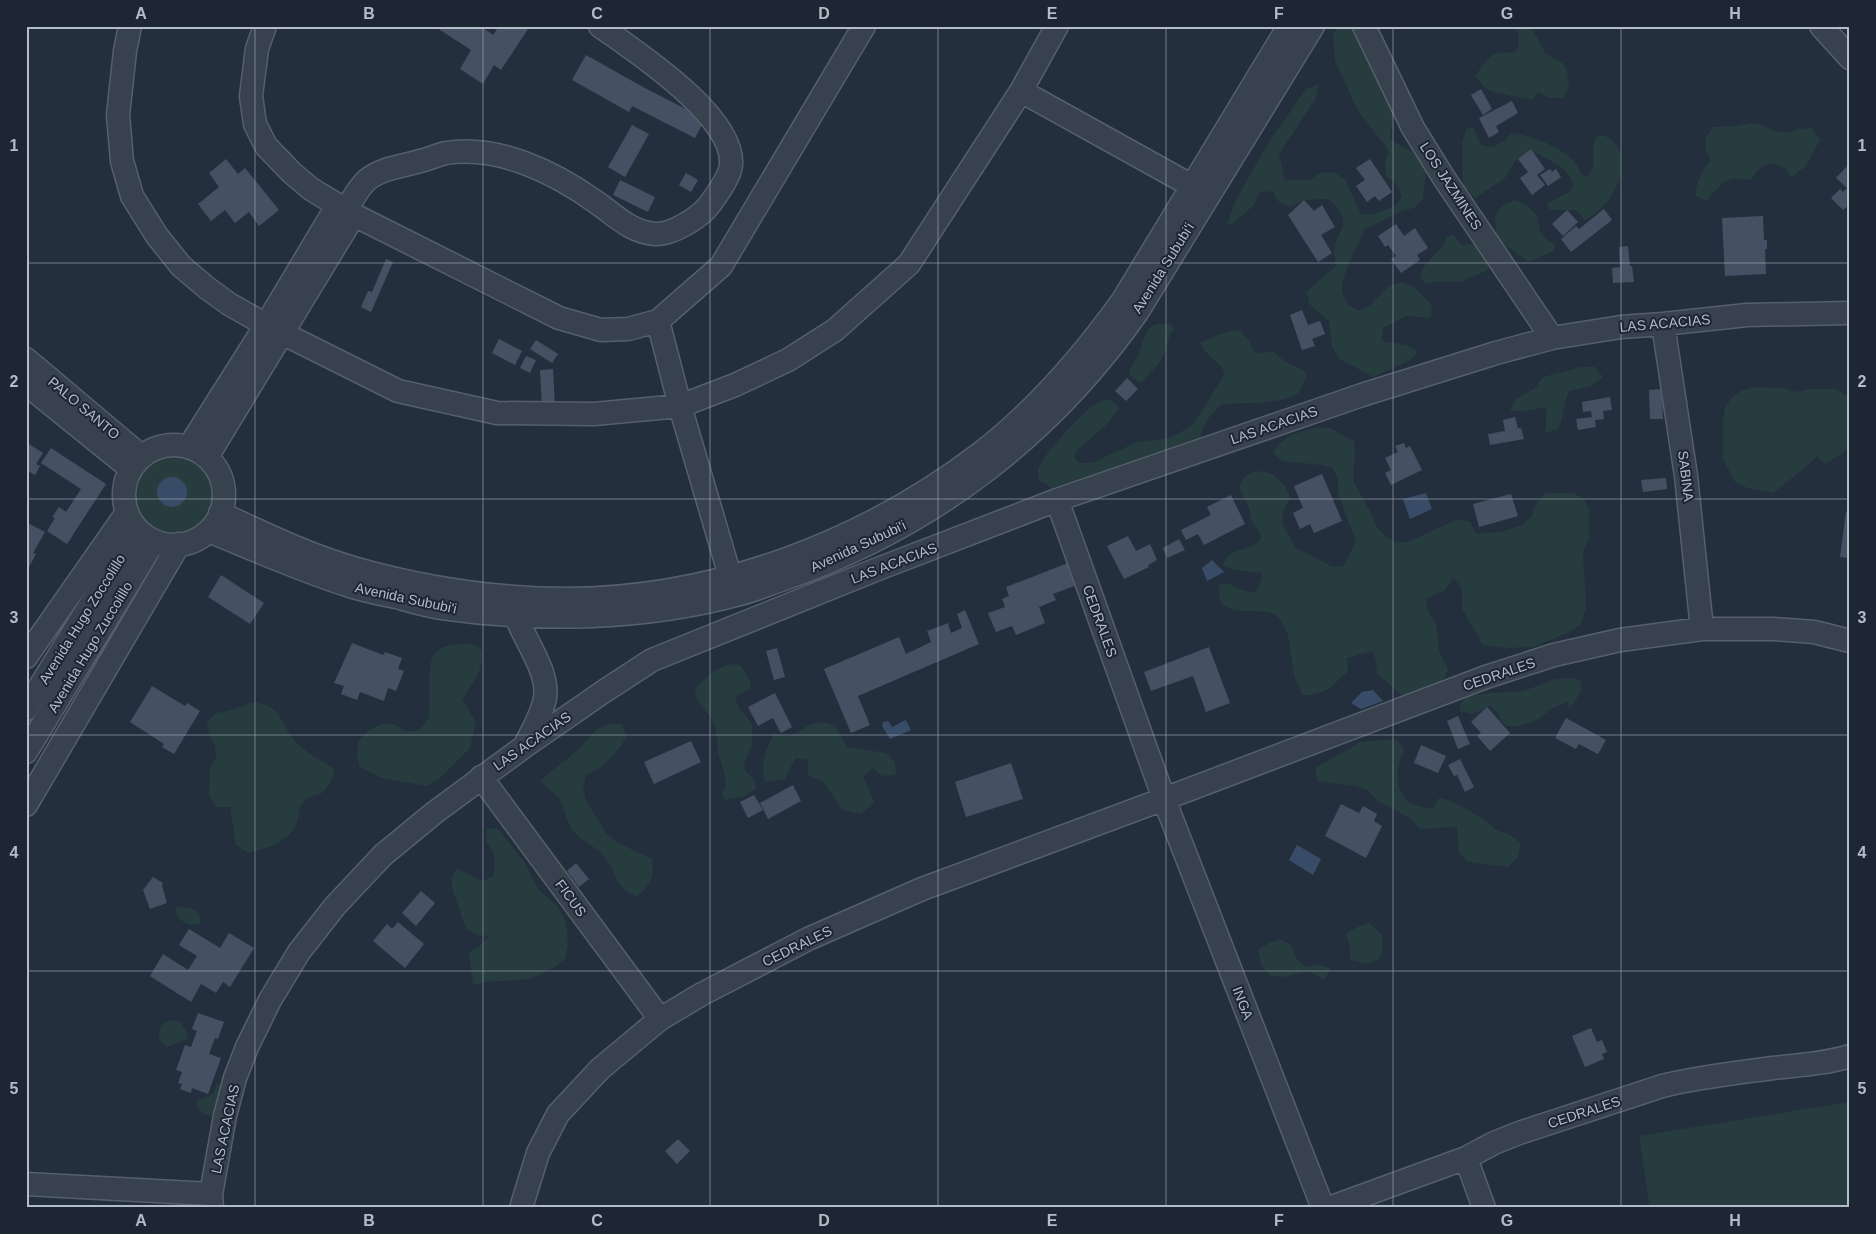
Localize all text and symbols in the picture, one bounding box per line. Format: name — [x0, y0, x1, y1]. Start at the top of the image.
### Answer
text: A — [135, 5, 147, 22]
text: B — [363, 5, 375, 22]
text: C — [591, 5, 603, 22]
text: D — [818, 5, 830, 22]
text: E — [1047, 5, 1058, 22]
text: F — [1274, 5, 1284, 22]
text: G — [1501, 5, 1513, 22]
text: H — [1729, 5, 1741, 22]
text: 1 — [10, 137, 19, 154]
text: 1 — [1858, 137, 1867, 154]
street label: LOS JAZMINES — [1417, 139, 1485, 233]
street label: Avenida Sububi'i — [1129, 220, 1197, 316]
street label: LAS ACACIAS — [1619, 311, 1711, 335]
text: 2 — [10, 373, 19, 390]
text: 2 — [1858, 373, 1867, 390]
street label: PALO SANTO — [45, 374, 123, 443]
street label: LAS ACACIAS — [1228, 403, 1320, 447]
street label: SABINA — [1675, 450, 1697, 503]
street label: Avenida Sububi'i — [808, 517, 908, 575]
street label: LAS ACACIAS — [849, 539, 939, 587]
street label: Avenida Hugo Zoccolillo — [35, 551, 129, 687]
street label: Avenida Hugo Zuccolillo — [45, 578, 136, 715]
street label: Avenida Sububi'i — [354, 579, 458, 617]
street label: CEDRALES — [1080, 583, 1120, 659]
text: 3 — [10, 609, 19, 626]
text: 3 — [1858, 609, 1867, 626]
street label: CEDRALES — [1461, 654, 1537, 694]
street label: LAS ACACIAS — [490, 708, 574, 774]
text: 4 — [10, 844, 19, 861]
text: 4 — [1858, 844, 1867, 861]
street label: FICUS — [552, 876, 590, 920]
street label: CEDRALES — [760, 922, 834, 970]
street label: INGA — [1229, 984, 1257, 1022]
text: 5 — [10, 1080, 19, 1097]
text: 5 — [1858, 1080, 1867, 1097]
street label: LAS ACACIAS — [208, 1083, 242, 1175]
street label: CEDRALES — [1546, 1093, 1622, 1131]
text: A — [135, 1212, 147, 1229]
text: B — [363, 1212, 375, 1229]
text: C — [591, 1212, 603, 1229]
text: D — [818, 1212, 830, 1229]
text: E — [1047, 1212, 1058, 1229]
text: F — [1274, 1212, 1284, 1229]
text: G — [1501, 1212, 1513, 1229]
text: H — [1729, 1212, 1741, 1229]

